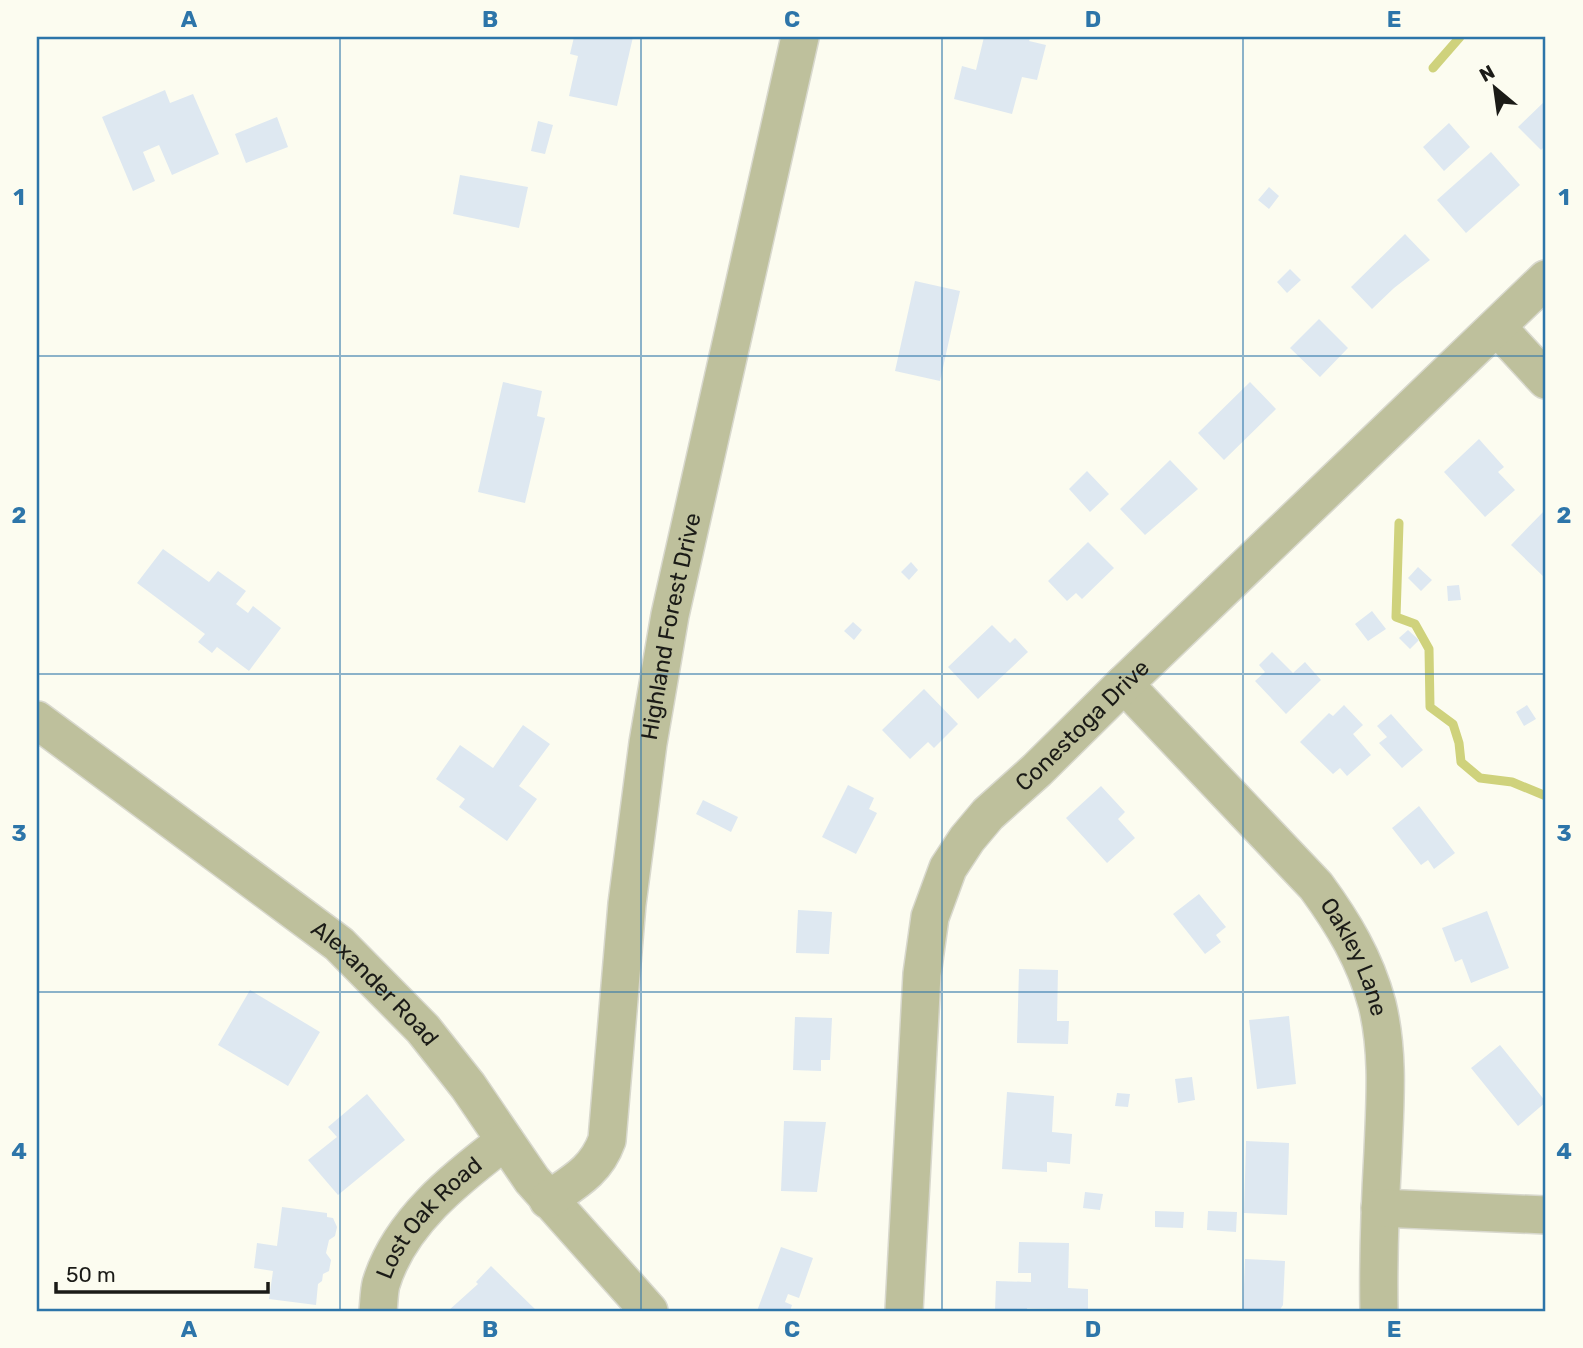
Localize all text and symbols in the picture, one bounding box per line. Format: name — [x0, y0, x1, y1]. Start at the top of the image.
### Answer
text: A — [181, 5, 198, 33]
text: B — [482, 5, 498, 33]
text: C — [784, 5, 800, 33]
text: D — [1085, 5, 1101, 33]
text: E — [1387, 5, 1401, 33]
north arrow — [1460, 52, 1530, 122]
text: N — [1475, 60, 1499, 87]
text: 1 — [13, 183, 25, 211]
text: 1 — [1558, 183, 1570, 211]
text: 2 — [12, 501, 26, 529]
text: 2 — [1557, 501, 1571, 529]
street label: Highland Forest Drive — [635, 510, 707, 742]
street label: Conestoga Drive — [1009, 653, 1155, 797]
text: 3 — [11, 819, 27, 847]
text: 3 — [1556, 819, 1572, 847]
street label: Oakley Lane — [1314, 892, 1393, 1019]
street label: Alexander Road — [306, 914, 445, 1051]
text: 4 — [11, 1137, 27, 1165]
text: 4 — [1556, 1137, 1572, 1165]
street label: Lost Oak Road — [370, 1151, 487, 1283]
scale bar — [56, 1250, 268, 1294]
text: 50 m — [66, 1262, 116, 1287]
text: A — [181, 1315, 198, 1343]
text: B — [482, 1315, 498, 1343]
text: C — [784, 1315, 800, 1343]
text: D — [1085, 1315, 1101, 1343]
text: E — [1387, 1315, 1401, 1343]

